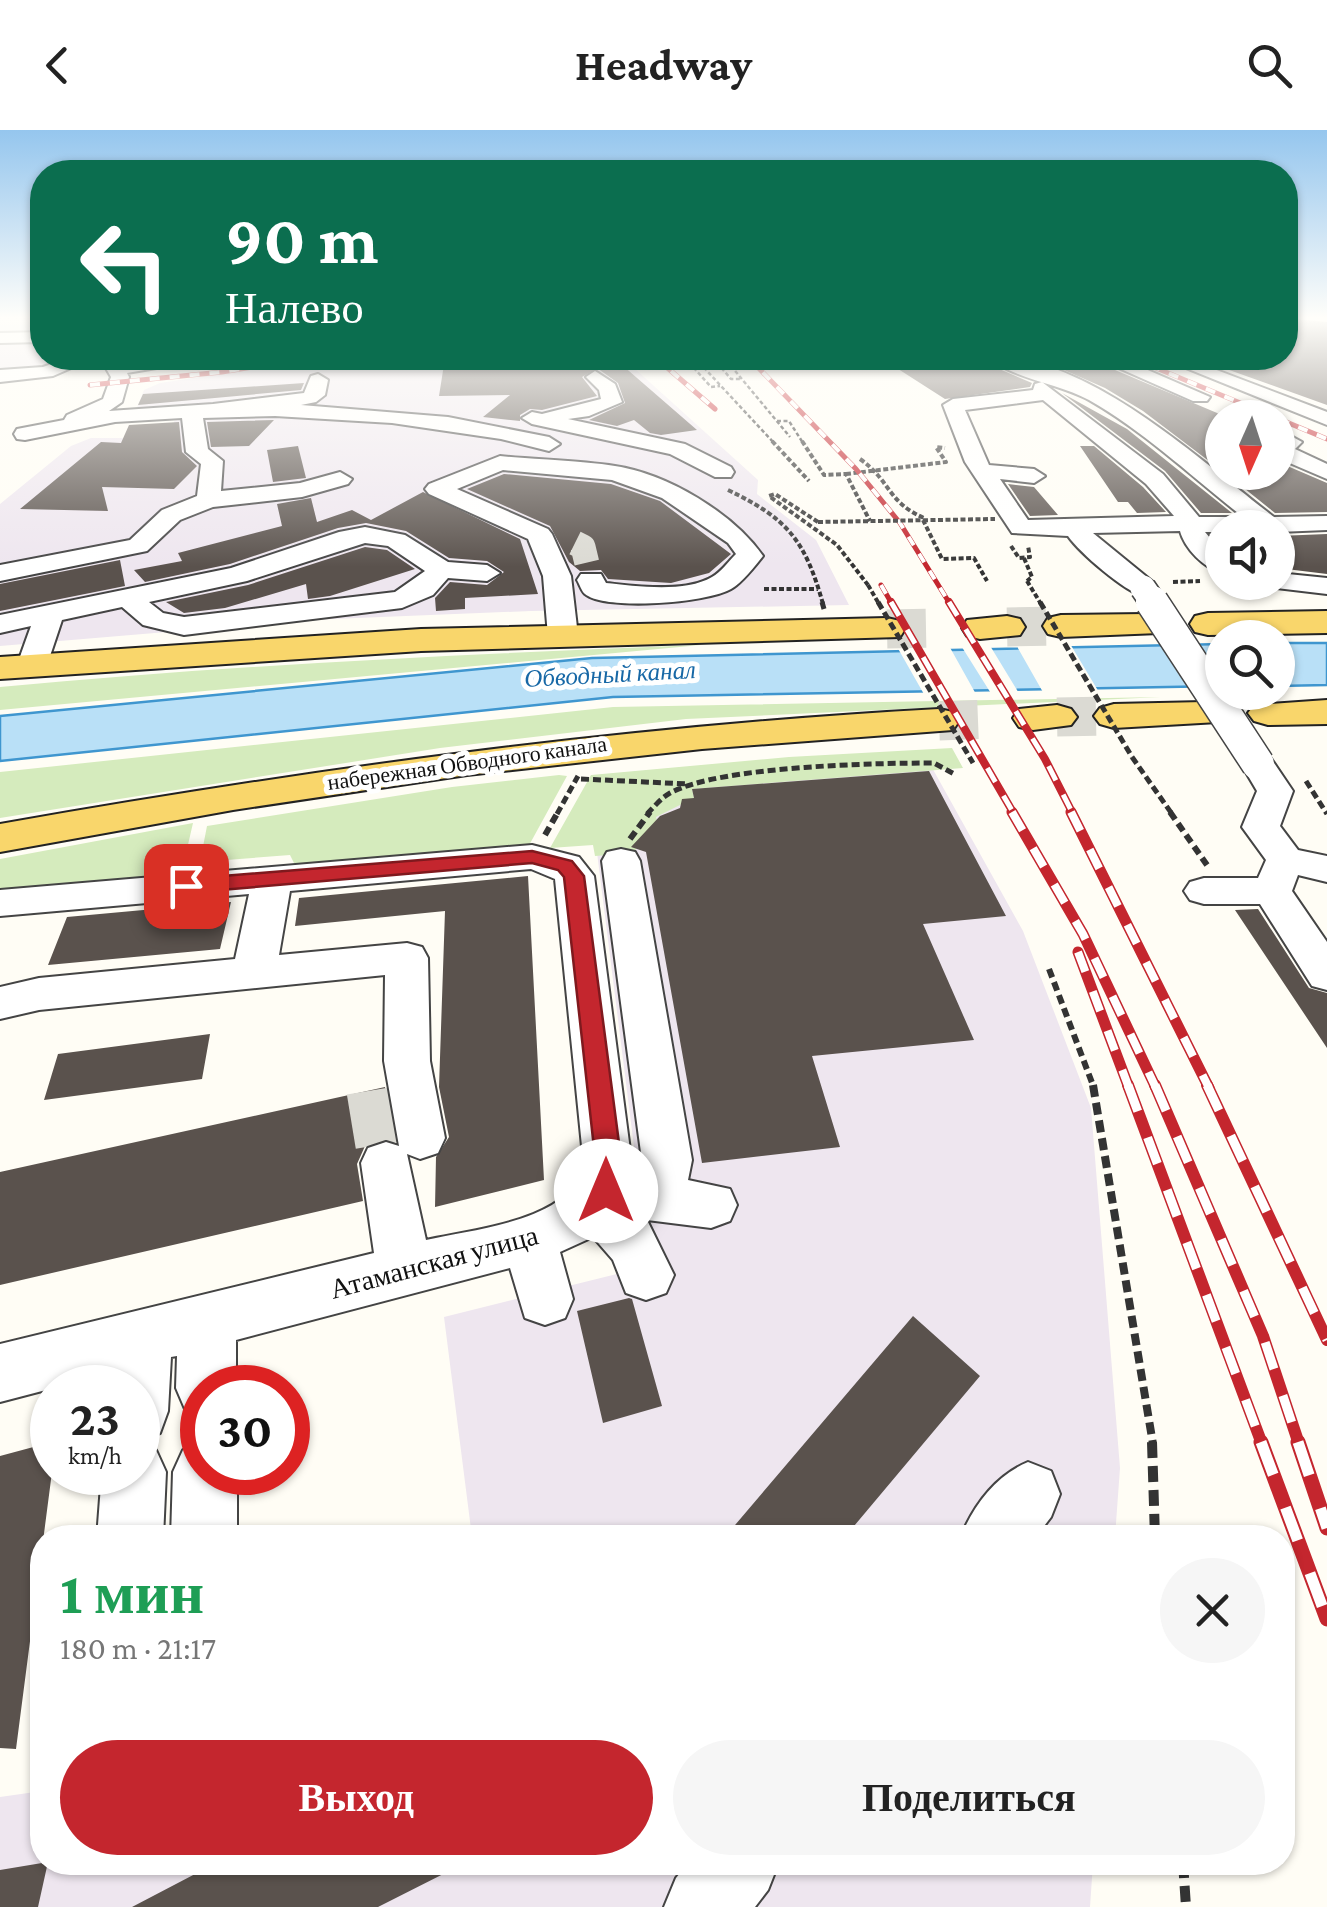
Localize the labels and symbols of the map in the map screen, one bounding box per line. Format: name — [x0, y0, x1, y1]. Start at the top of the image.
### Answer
north arrow — [1205, 400, 1295, 490]
water label: Обводный канал — [523, 656, 697, 692]
street label: набережная Обводного канала — [326, 731, 608, 795]
pin — [144, 844, 229, 929]
position arrow — [554, 1139, 658, 1243]
street label: Атаманская улица — [327, 1219, 542, 1305]
speed limit sign: 30 — [180, 1365, 310, 1495]

